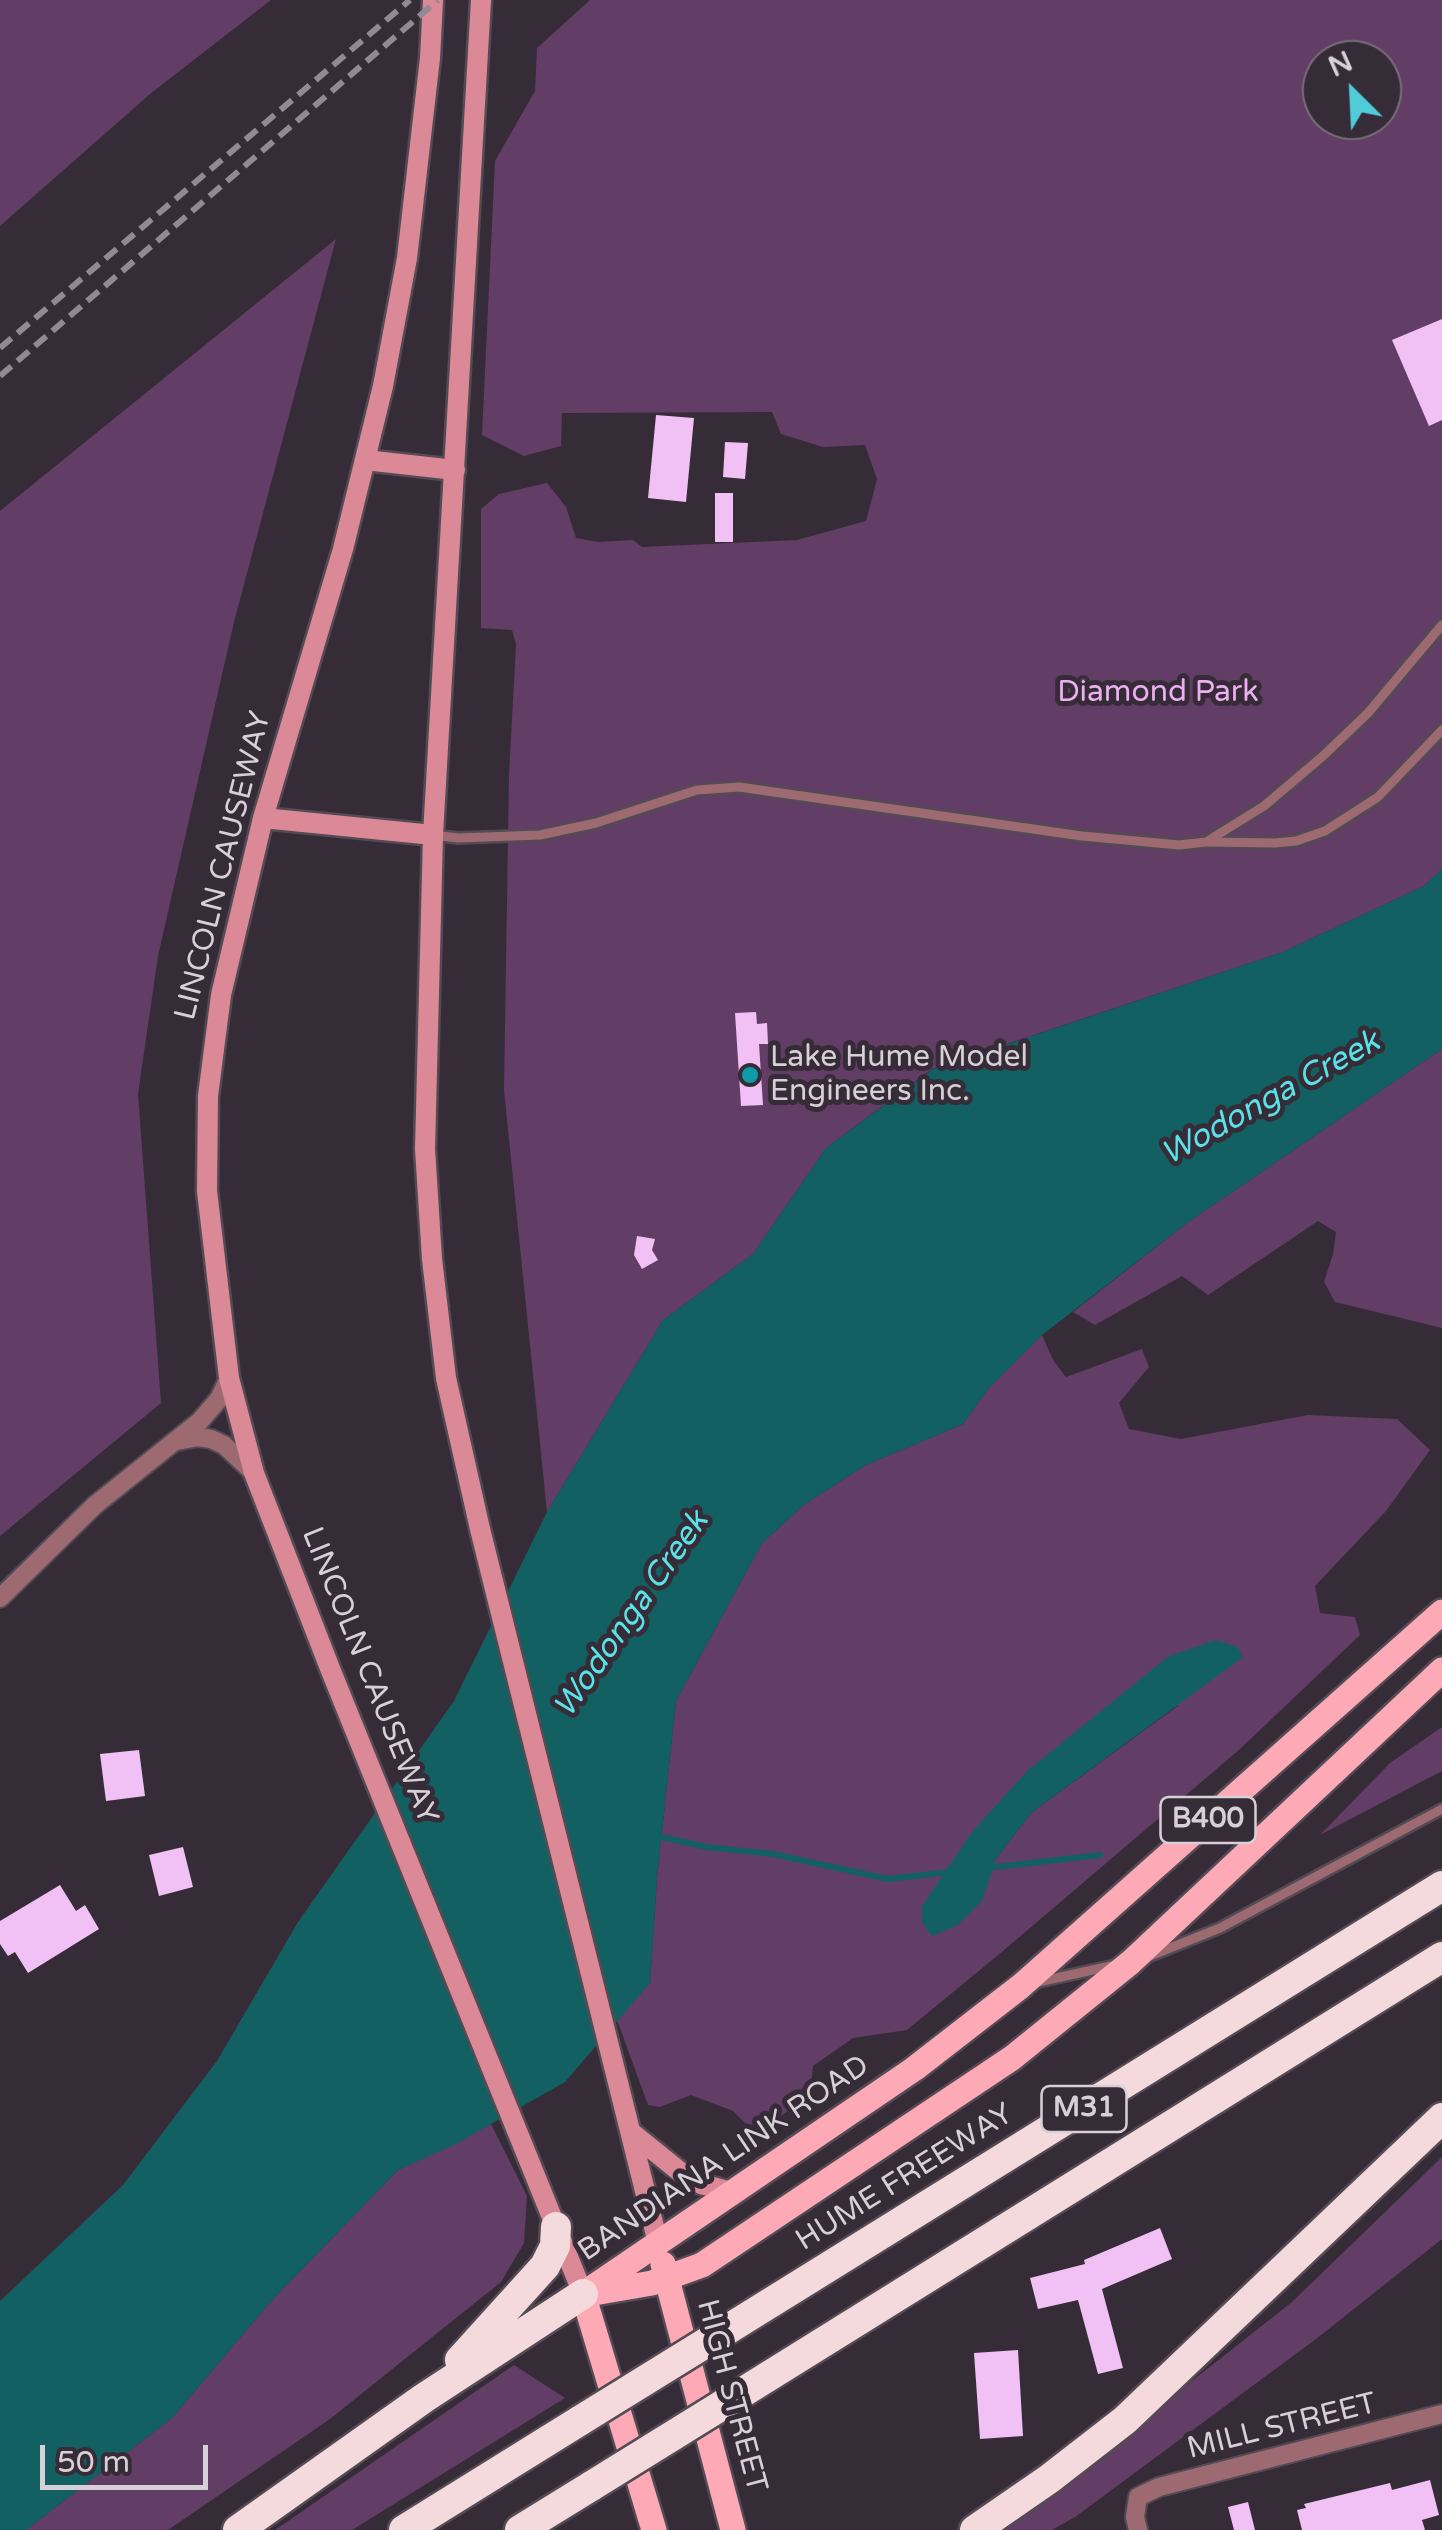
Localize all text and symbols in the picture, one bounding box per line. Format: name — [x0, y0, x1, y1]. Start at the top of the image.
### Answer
north arrow — [1302, 40, 1402, 140]
text: N — [1323, 44, 1358, 85]
park label: Diamond Park — [1057, 675, 1259, 711]
street label: LINCOLN CAUSEWAY — [168, 708, 280, 1024]
water label: Wodonga Creek — [1155, 1023, 1387, 1175]
place label: Lake Hume Model Engineers Inc. — [770, 1040, 1028, 1110]
marker: Lake Hume Model Engineers Inc. — [739, 1064, 761, 1086]
water label: Wodonga Creek — [546, 1504, 718, 1726]
street label: LINCOLN CAUSEWAY — [293, 1522, 445, 1830]
road number: B400 — [1160, 1797, 1256, 1843]
street label: BANDIANA LINK ROAD — [572, 2048, 876, 2270]
road number: M31 — [1042, 2086, 1126, 2132]
street label: HUME FREEWAY — [790, 2097, 1020, 2259]
street label: HIGH STREET — [688, 2296, 774, 2496]
street label: MILL STREET — [1184, 2386, 1380, 2468]
scale bar — [45, 2425, 212, 2487]
text: 50 m — [57, 2444, 130, 2481]

